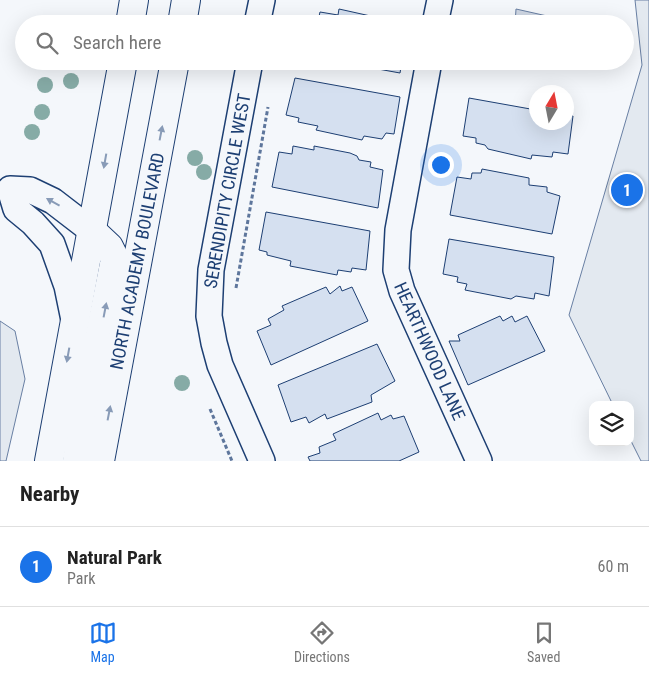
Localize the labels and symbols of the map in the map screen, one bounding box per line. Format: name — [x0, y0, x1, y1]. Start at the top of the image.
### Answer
north arrow — [529, 85, 574, 130]
street label: SERENDIPITY CIRCLE WEST — [200, 92, 254, 290]
one-way arrow — [158, 125, 166, 141]
street label: NORTH ACADEMY BOULEVARD — [106, 151, 168, 371]
your location — [428, 152, 454, 178]
one-way arrow — [100, 153, 108, 169]
pin: 1 — [611, 171, 643, 209]
one-way arrow — [45, 198, 60, 206]
street label: HEARTHWOOD LANE — [390, 279, 470, 423]
one-way arrow — [101, 301, 109, 317]
one-way arrow — [64, 347, 72, 363]
one-way arrow — [105, 405, 113, 421]

